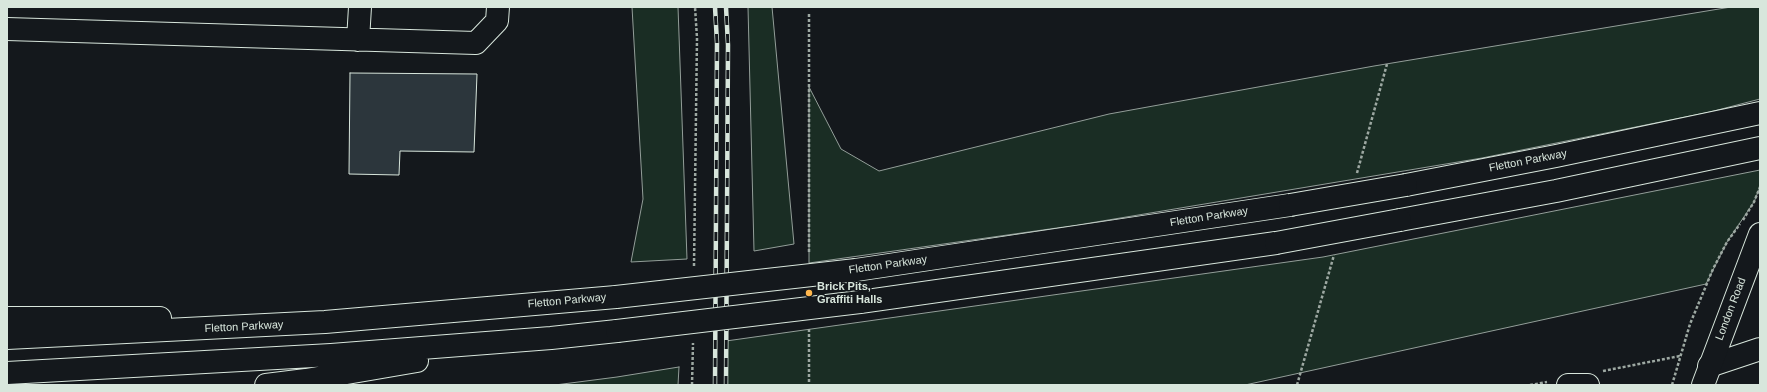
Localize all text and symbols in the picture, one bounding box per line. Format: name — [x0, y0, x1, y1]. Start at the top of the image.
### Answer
street label: Fletton Parkway — [1488, 147, 1568, 175]
street label: Fletton Parkway — [1169, 204, 1249, 230]
street label: Fletton Parkway — [848, 253, 928, 277]
street label: London Road — [1713, 276, 1749, 342]
place label: Brick Pits, Graffiti Halls — [817, 280, 882, 306]
marker: Brick Pits, Graffiti Halls — [804, 288, 814, 298]
street label: Fletton Parkway — [527, 291, 607, 311]
street label: Fletton Parkway — [204, 318, 284, 336]

